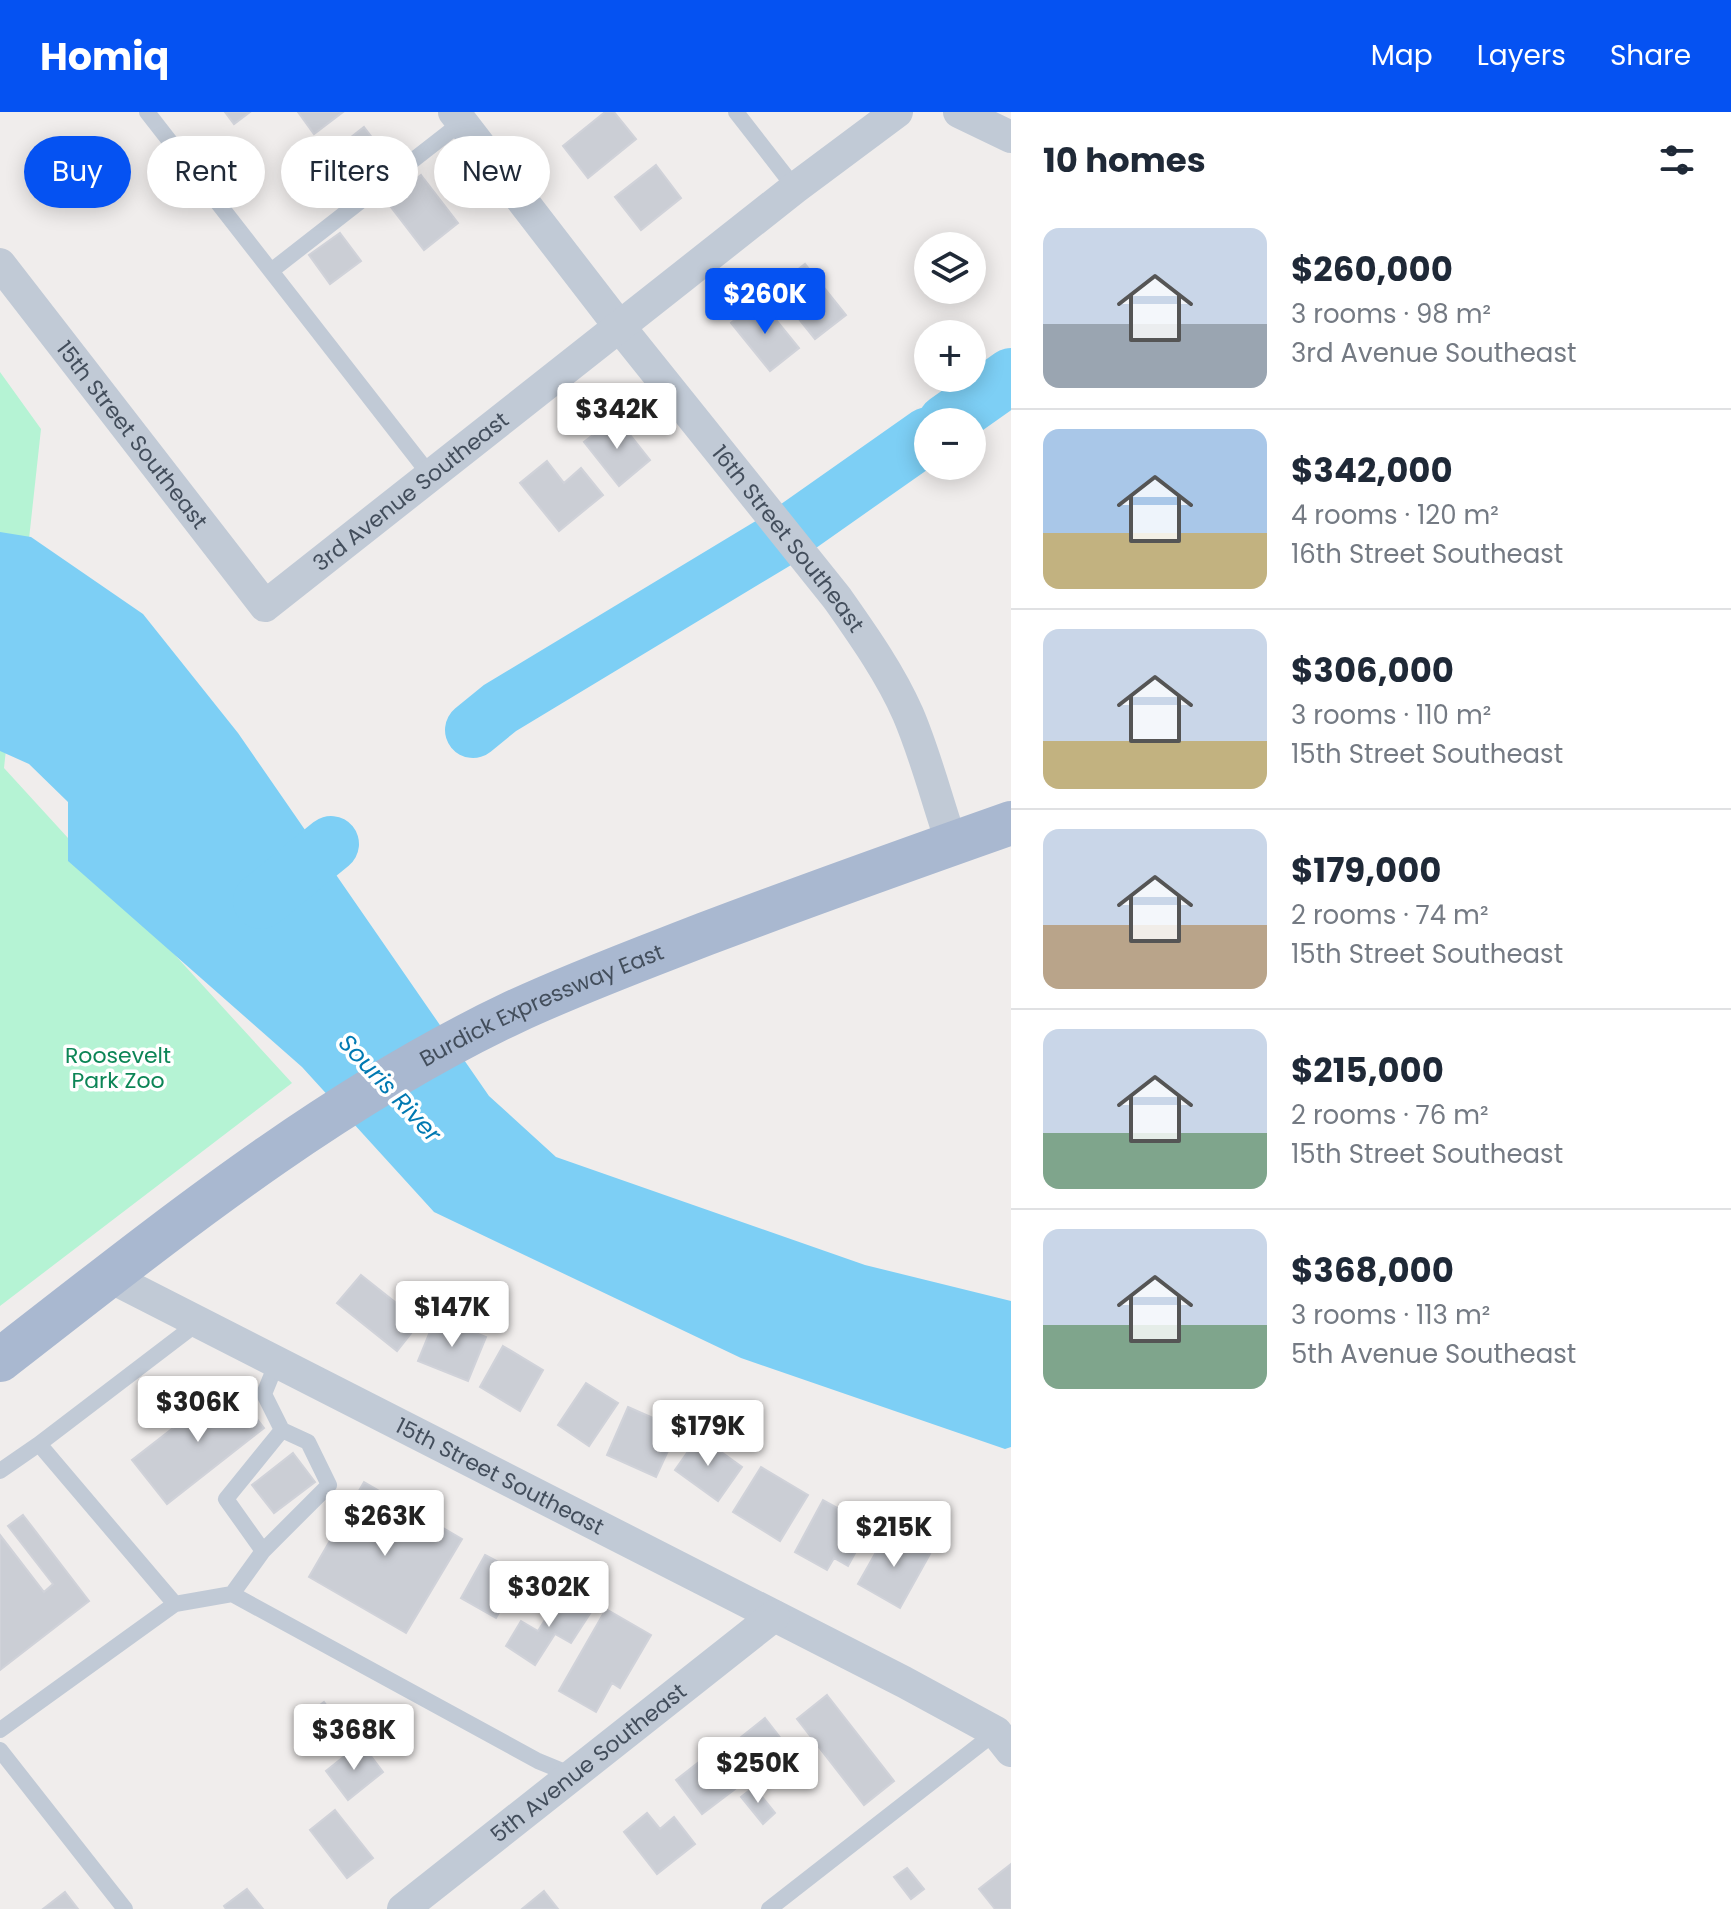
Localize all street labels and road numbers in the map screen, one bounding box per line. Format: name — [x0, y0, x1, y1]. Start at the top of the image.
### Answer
street label: 15th Street Southeast — [49, 334, 215, 535]
street label: 3rd Avenue Southeast — [306, 404, 515, 578]
street label: 16th Street Southeast — [705, 438, 872, 638]
street label: Burdick Expressway East — [414, 936, 668, 1074]
street label: 15th Street Southeast — [390, 1410, 610, 1542]
street label: 5th Avenue Southeast — [484, 1676, 693, 1850]

